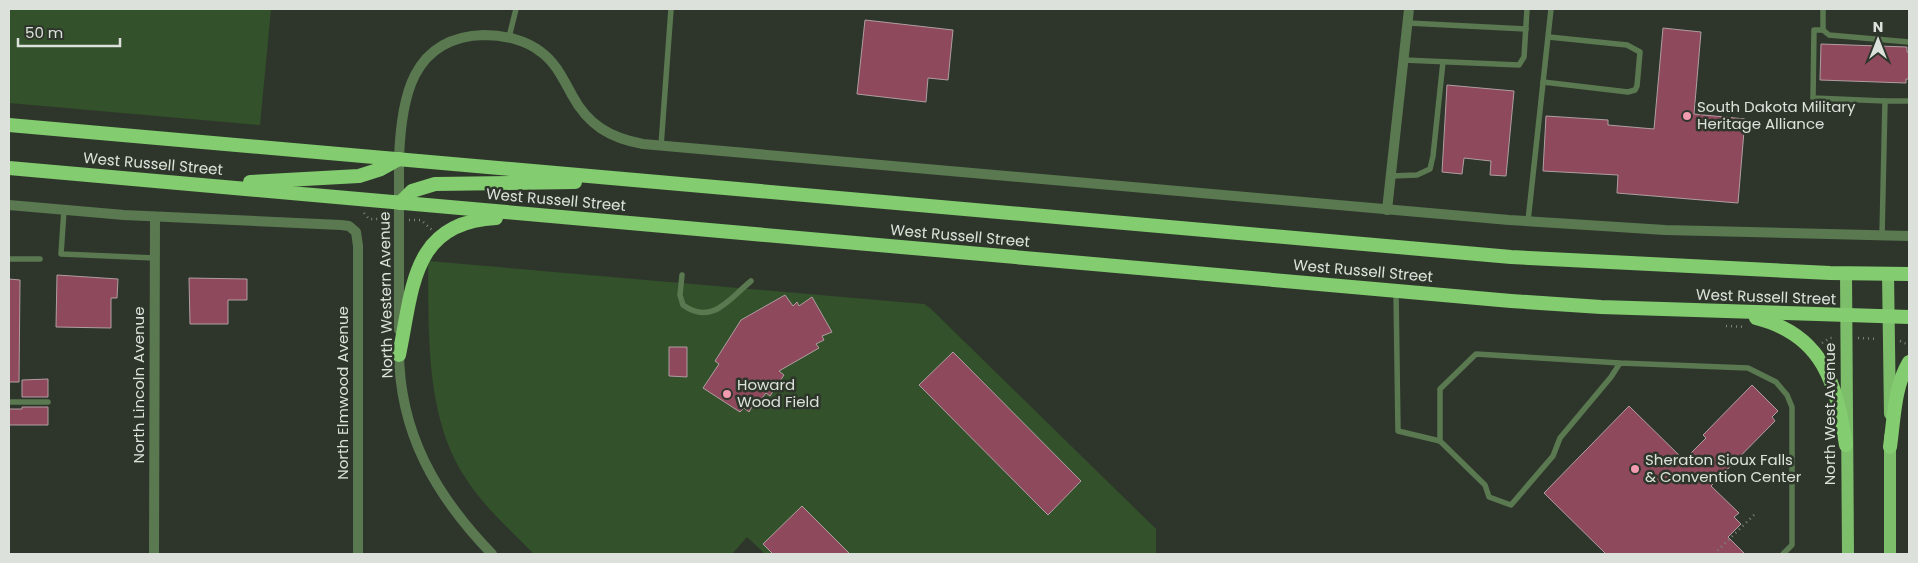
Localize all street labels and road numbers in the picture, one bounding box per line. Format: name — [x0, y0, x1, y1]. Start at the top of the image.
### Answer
street label: West Russell Street — [82, 147, 224, 180]
street label: West Russell Street — [485, 183, 627, 216]
street label: North Western Avenue — [374, 211, 397, 379]
street label: West Russell Street — [889, 219, 1031, 252]
street label: West Russell Street — [1292, 254, 1434, 287]
street label: West Russell Street — [1696, 284, 1836, 309]
street label: North Elmwood Avenue — [332, 306, 353, 480]
street label: North Lincoln Avenue — [128, 307, 149, 463]
street label: North West Avenue — [1819, 343, 1840, 485]

